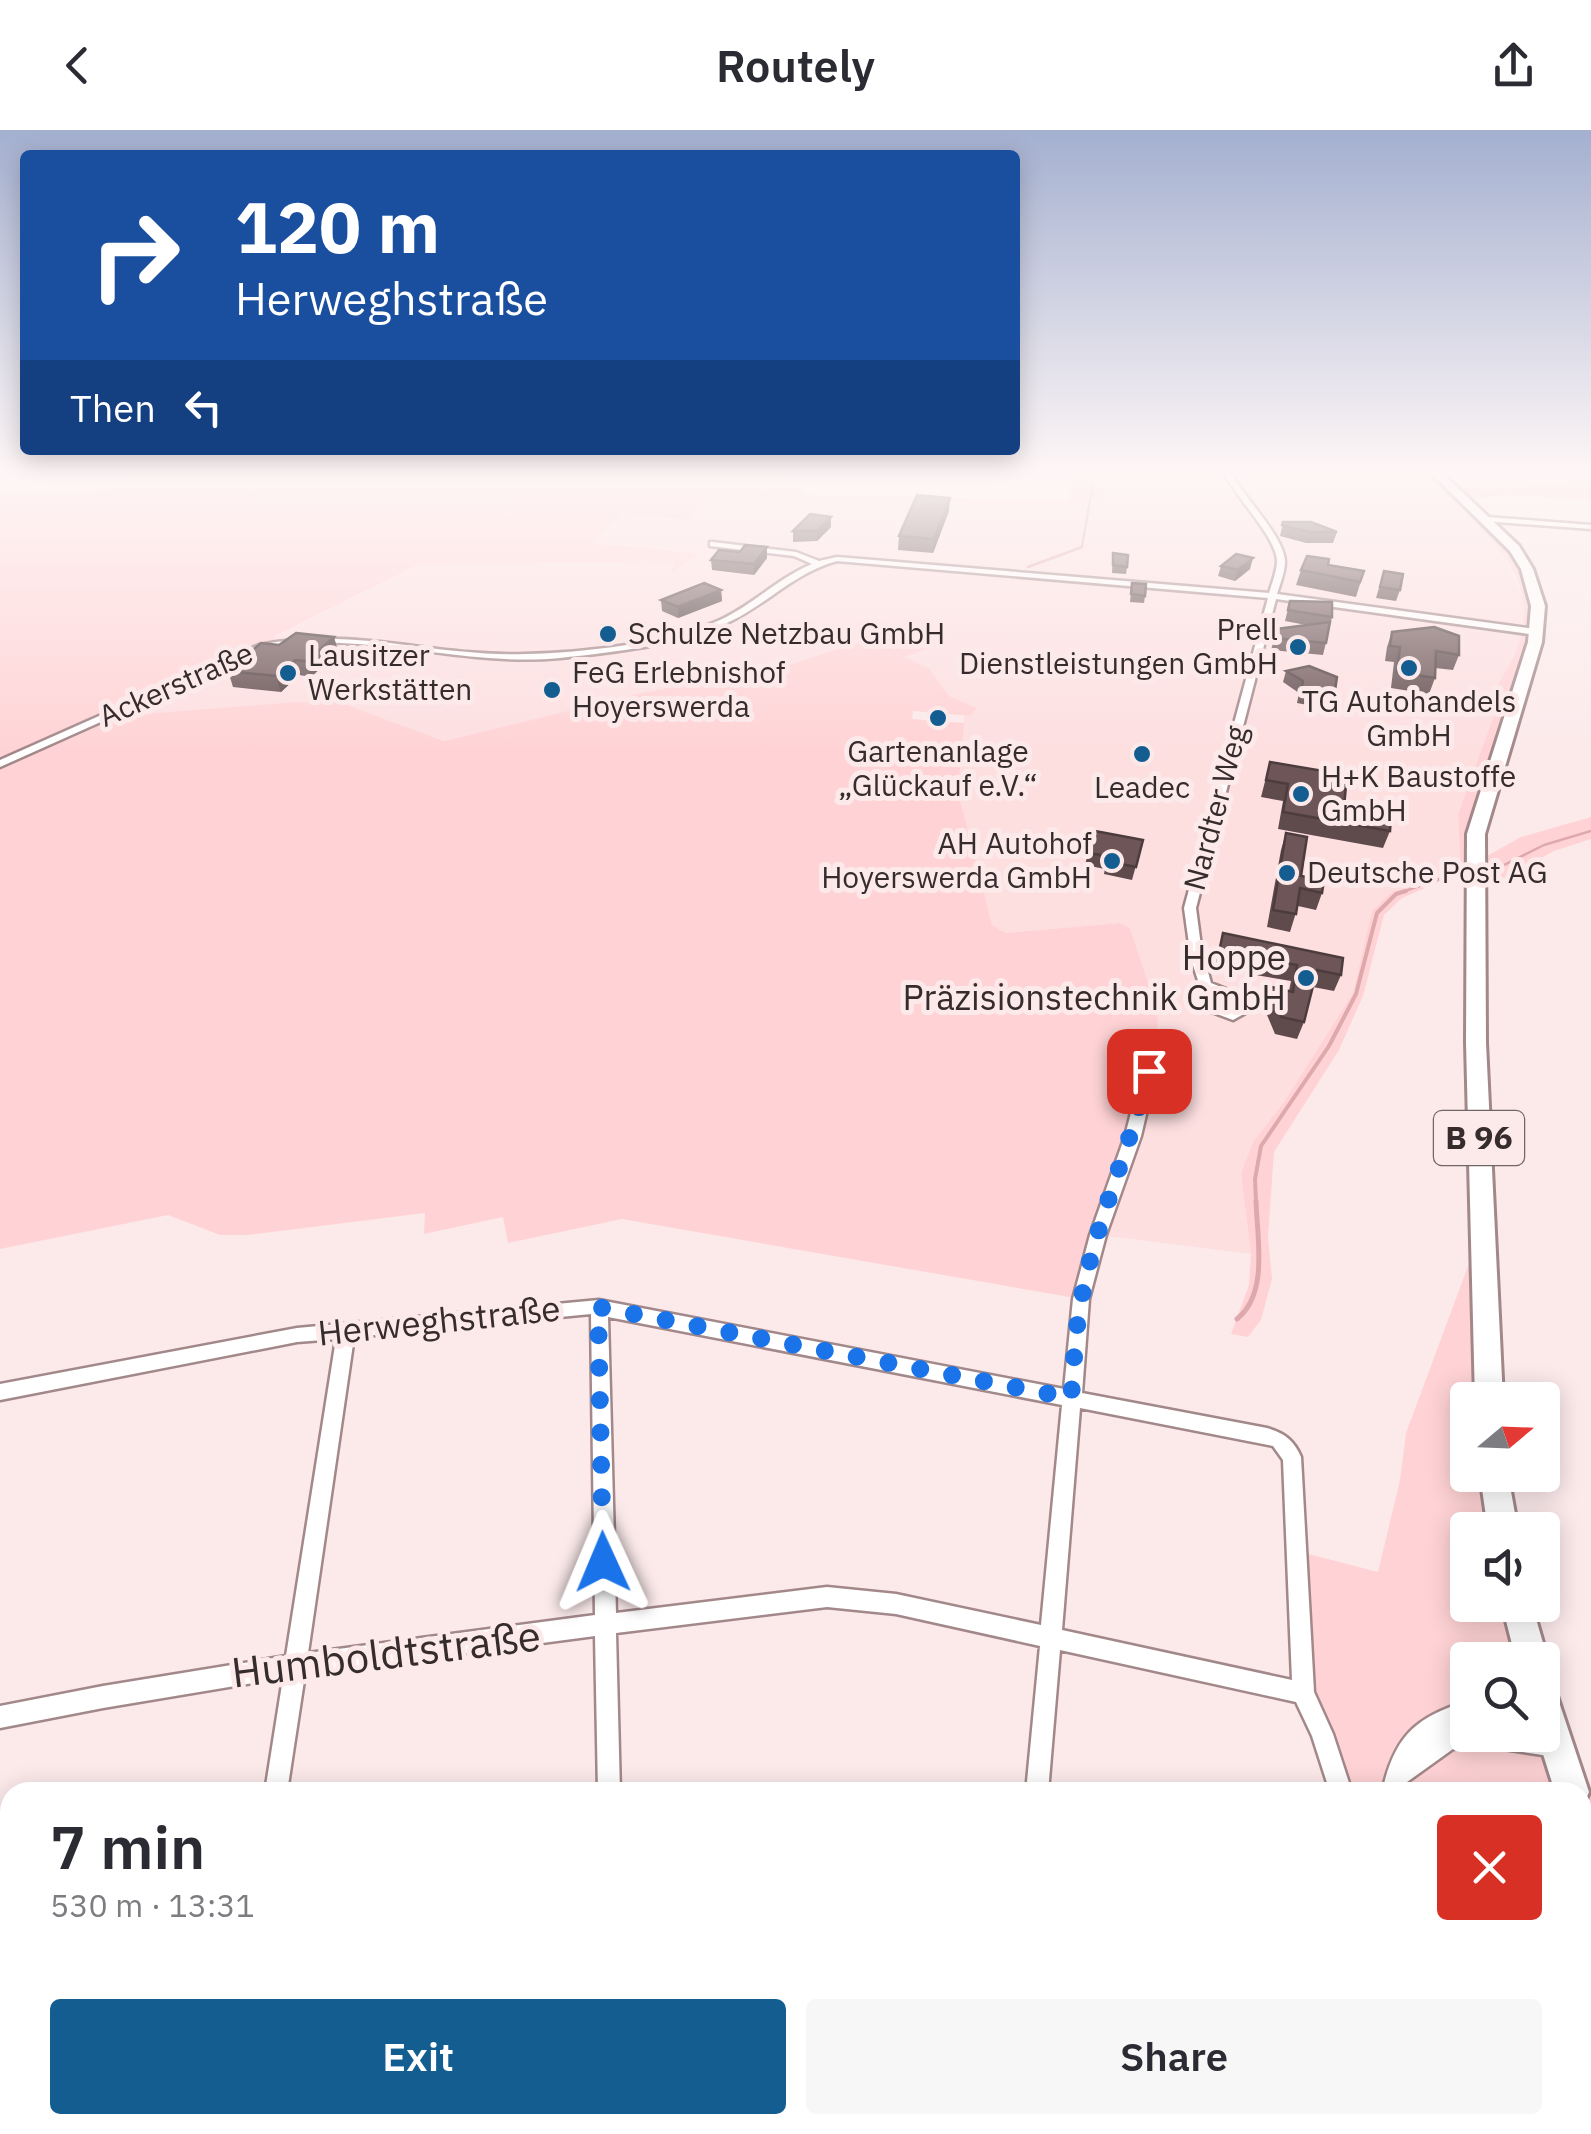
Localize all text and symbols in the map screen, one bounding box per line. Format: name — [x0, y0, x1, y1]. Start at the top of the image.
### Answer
text: Routely — [716, 36, 875, 94]
icon: back — [50, 38, 105, 93]
icon: share — [1486, 38, 1541, 93]
text: 120 m — [235, 181, 440, 272]
icon: right — [70, 190, 200, 320]
text: Herweghstraße — [235, 269, 548, 327]
icon: left — [176, 380, 231, 435]
text: Then — [70, 383, 156, 432]
place label: Prell Dienstleistungen GmbH — [959, 609, 1278, 682]
place label: Schulze Netzbau GmbH — [628, 613, 945, 652]
marker: Schulze Netzbau GmbH — [597, 623, 619, 645]
street label: Ackerstraße — [92, 632, 259, 735]
place label: Lausitzer Werkstätten — [308, 635, 472, 708]
marker: Prell Dienstleistungen GmbH — [1287, 636, 1309, 658]
place label: FeG Erlebnishof Hoyerswerda — [572, 652, 786, 725]
marker: TG Autohandels GmbH — [1398, 657, 1420, 679]
marker: Lausitzer Werkstätten — [277, 662, 299, 684]
marker: FeG Erlebnishof Hoyerswerda — [541, 679, 563, 701]
place label: TG Autohandels GmbH — [1302, 681, 1516, 754]
marker: Gartenanlage „Glückauf e.V.“ — [927, 707, 949, 729]
street label: Nardter Weg — [1174, 721, 1255, 894]
place label: Gartenanlage „Glückauf e.V.“ — [838, 731, 1038, 804]
marker: Leadec — [1131, 743, 1153, 765]
place label: H+K Baustoffe GmbH — [1321, 756, 1516, 829]
place label: Leadec — [1094, 767, 1190, 806]
marker: H+K Baustoffe GmbH — [1290, 783, 1312, 805]
place label: AH Autohof Hoyerswerda GmbH — [821, 823, 1092, 896]
marker: AH Autohof Hoyerswerda GmbH — [1101, 850, 1123, 872]
place label: Deutsche Post AG — [1307, 852, 1547, 891]
marker: Deutsche Post AG — [1276, 862, 1298, 884]
place label: Hoppe Präzisionstechnik GmbH — [903, 934, 1286, 1020]
marker: Hoppe Präzisionstechnik GmbH — [1295, 967, 1317, 989]
pin — [1107, 1029, 1192, 1114]
icon: arrive — [1122, 1044, 1177, 1099]
road number: B 96 — [1434, 1111, 1524, 1165]
street label: Herweghstraße — [315, 1284, 562, 1356]
north arrow — [1450, 1382, 1560, 1492]
map controls — [1450, 1382, 1560, 1752]
position arrow — [551, 1510, 655, 1614]
button: sound — [1450, 1512, 1560, 1622]
street label: Humboldtstraße — [228, 1607, 544, 1700]
button: search — [1450, 1642, 1560, 1752]
text: 7 min — [50, 1807, 205, 1886]
button: close — [1437, 1815, 1542, 1920]
text: 530 m · 13:31 — [50, 1884, 255, 1926]
button: Exit — [50, 1999, 786, 2114]
button: Share — [806, 1999, 1542, 2114]

